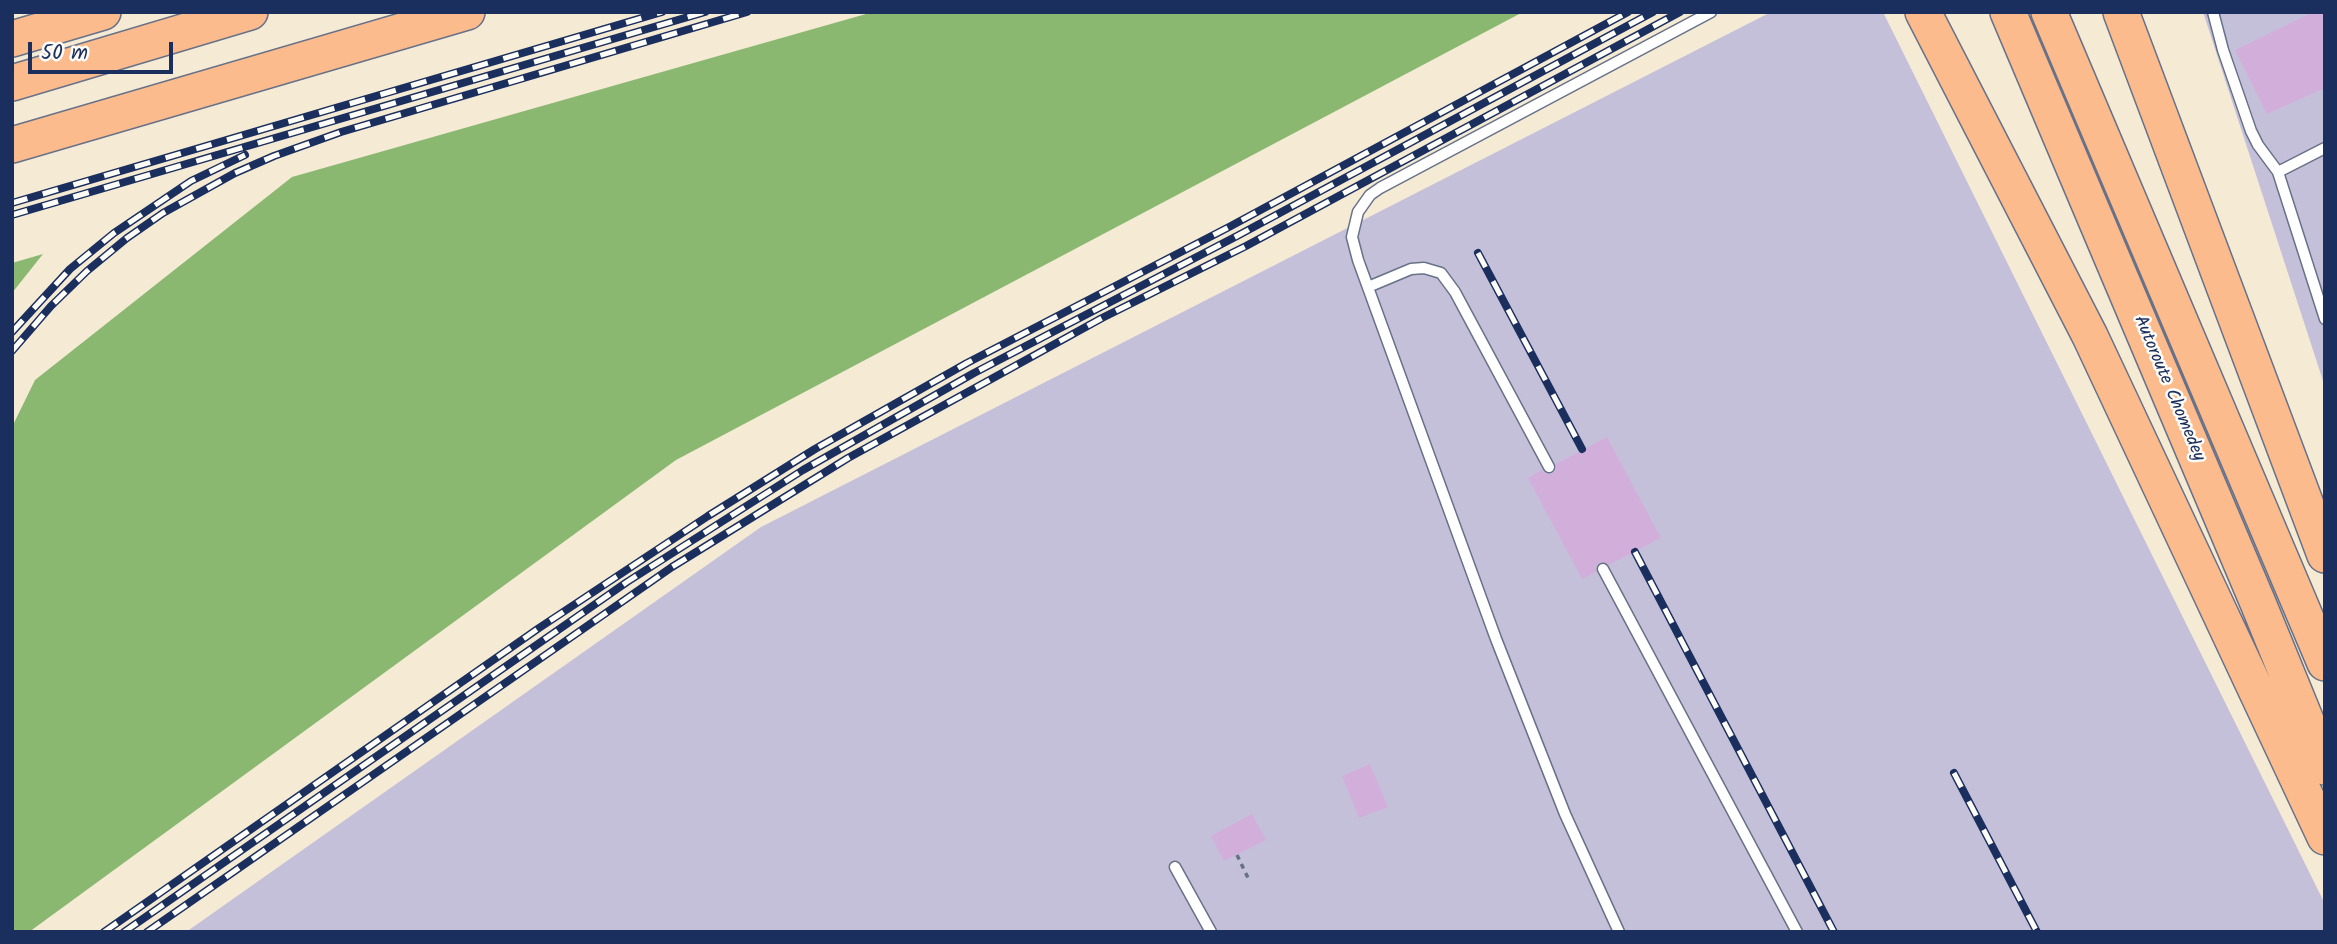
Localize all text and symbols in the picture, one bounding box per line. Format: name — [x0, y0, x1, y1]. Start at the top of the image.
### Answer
scale bar — [32, 28, 177, 72]
text: 50 m — [41, 37, 88, 70]
street label: Autoroute Chomedey — [2128, 313, 2208, 465]

